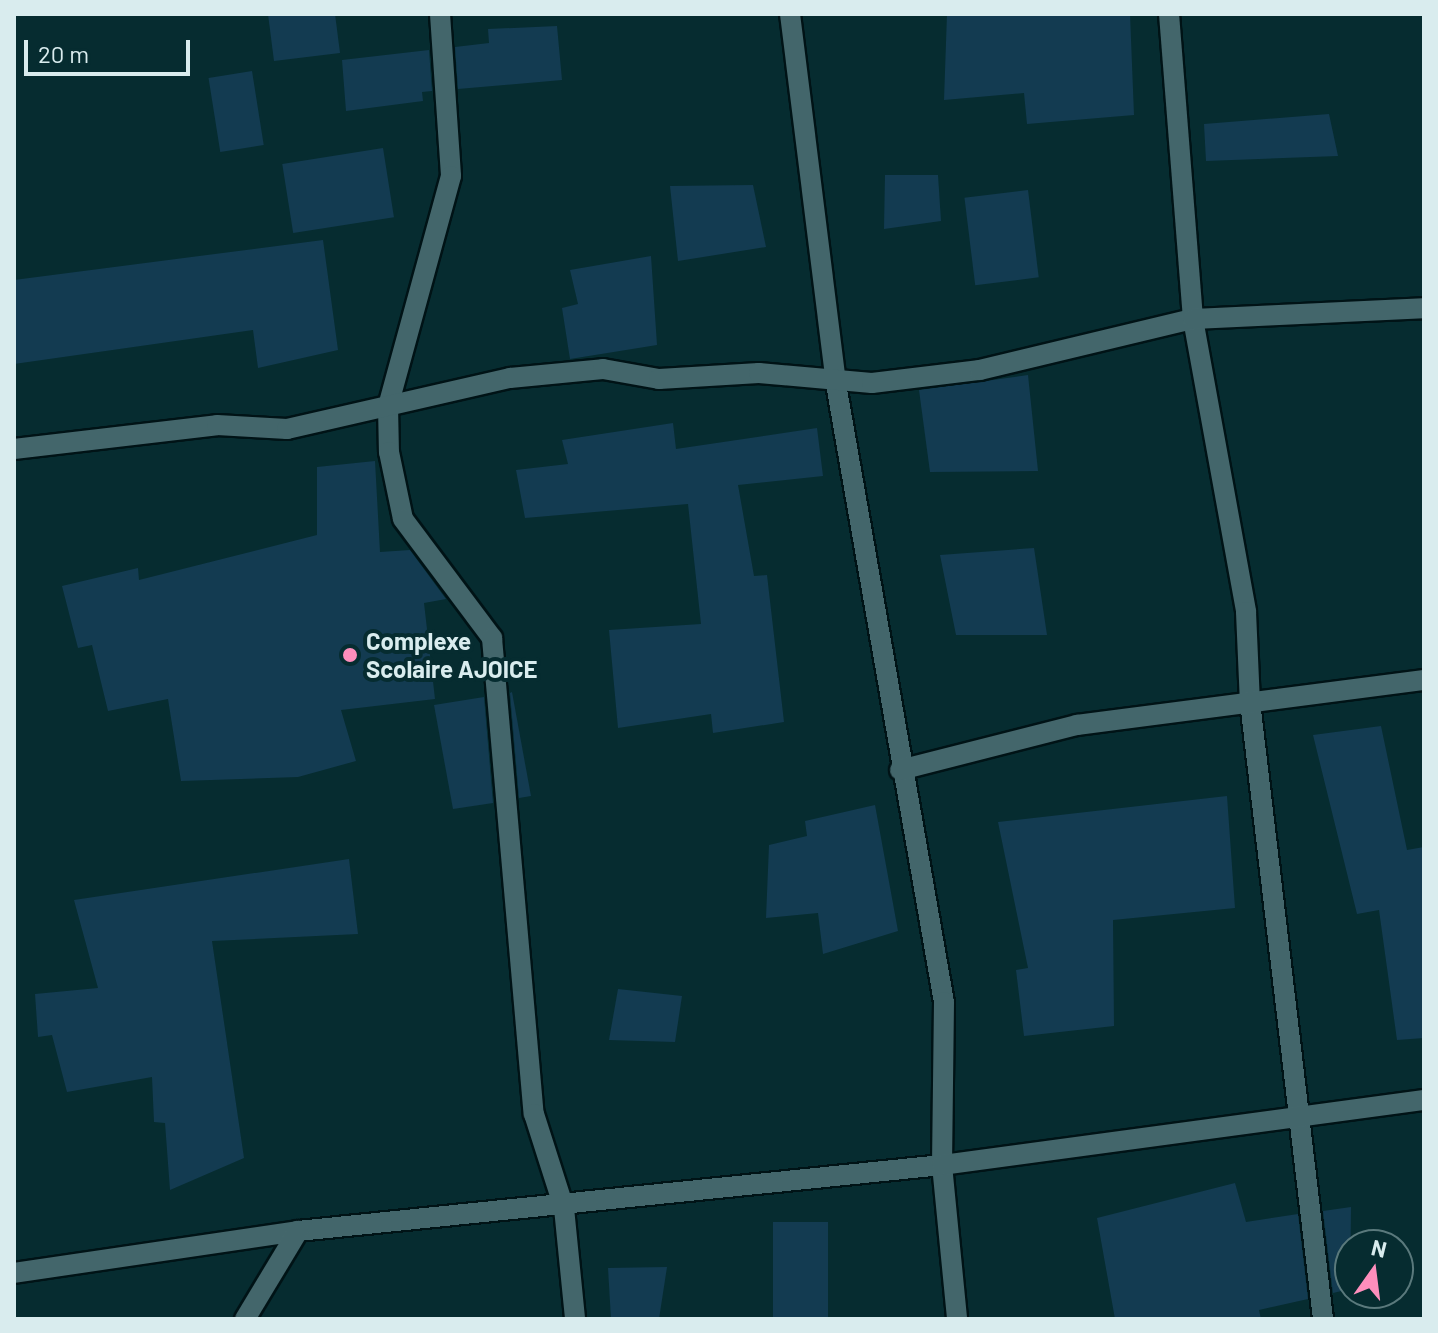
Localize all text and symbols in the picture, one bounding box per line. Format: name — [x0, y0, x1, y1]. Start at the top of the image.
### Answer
scale bar — [28, 24, 194, 74]
text: 20 m — [38, 39, 89, 68]
place label: Complexe Scolaire AJOICE — [366, 627, 538, 683]
marker: Complexe Scolaire AJOICE — [341, 646, 359, 664]
north arrow — [1334, 1229, 1414, 1309]
text: N — [1369, 1233, 1390, 1262]

